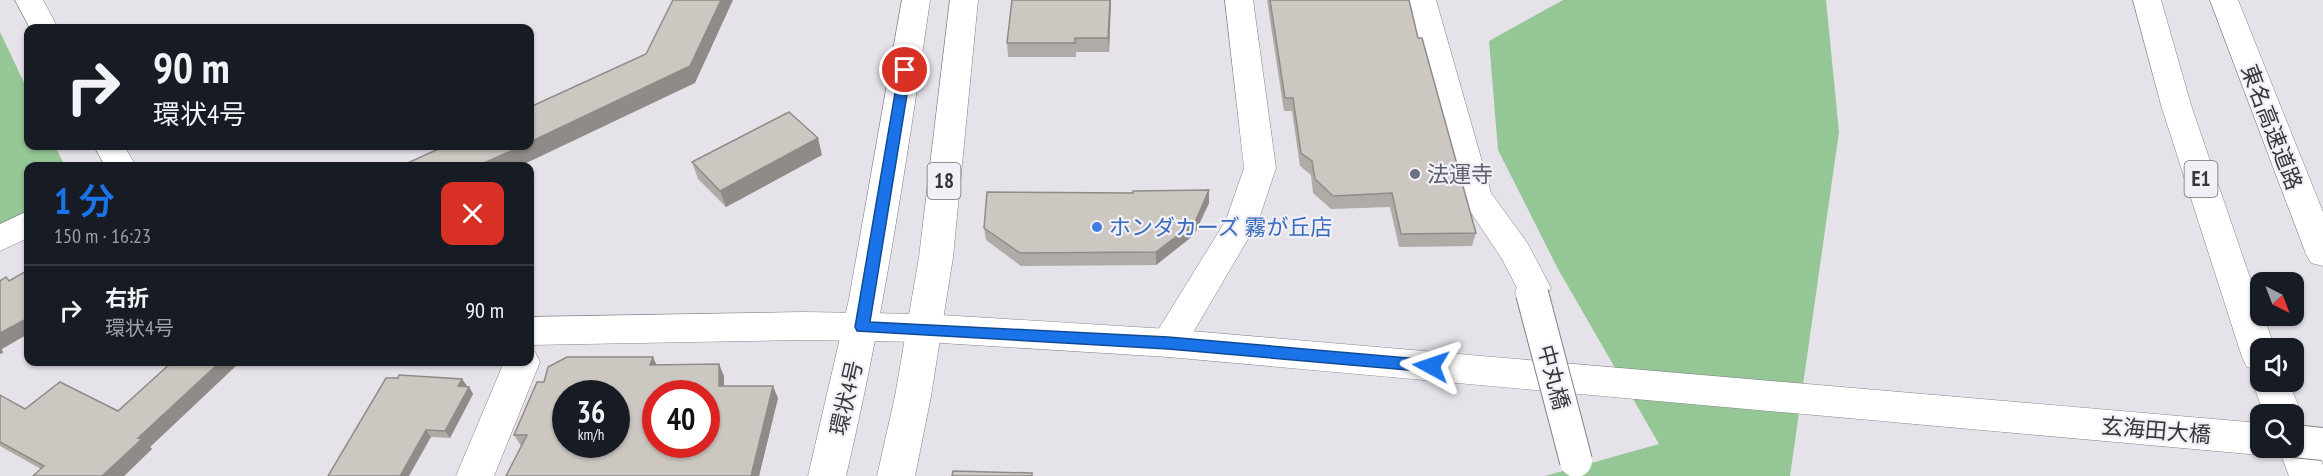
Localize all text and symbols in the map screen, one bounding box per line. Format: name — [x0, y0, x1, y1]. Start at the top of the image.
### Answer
text: 90 m — [153, 40, 230, 95]
pin — [879, 44, 930, 95]
icon: right — [54, 48, 132, 126]
icon: arrive — [888, 53, 921, 86]
street label: 東名高速道路 — [2235, 60, 2309, 194]
text: 環状4号 — [153, 97, 246, 131]
place label: 法運寺 — [1427, 160, 1493, 188]
road number: E1 — [2184, 161, 2218, 197]
road number: 18 — [928, 163, 960, 199]
marker: 法運寺 — [1408, 167, 1422, 181]
text: 1 分 — [54, 177, 115, 224]
button: close — [441, 182, 504, 245]
place label: ホンダカーズ 霧が丘店 — [1109, 213, 1333, 241]
marker: ホンダカーズ 霧が丘店 — [1090, 220, 1104, 234]
text: 150 m · 16:23 — [54, 223, 151, 249]
north arrow — [2250, 272, 2304, 326]
map controls — [2250, 272, 2304, 458]
text: 右折 — [105, 284, 149, 312]
icon: right — [54, 294, 87, 327]
text: 90 m — [465, 296, 504, 324]
text: 環状4号 — [105, 315, 174, 341]
position arrow — [1399, 334, 1463, 398]
button: sound — [2250, 338, 2304, 392]
street label: 中丸橋 — [1532, 341, 1576, 413]
street label: 環状4号 — [824, 358, 868, 438]
speed limit sign: 40 — [642, 380, 720, 458]
text: 36 — [577, 392, 605, 431]
button: search — [2250, 404, 2304, 458]
street label: 玄海田大橋 — [2100, 411, 2212, 449]
text: km/h — [578, 425, 604, 444]

